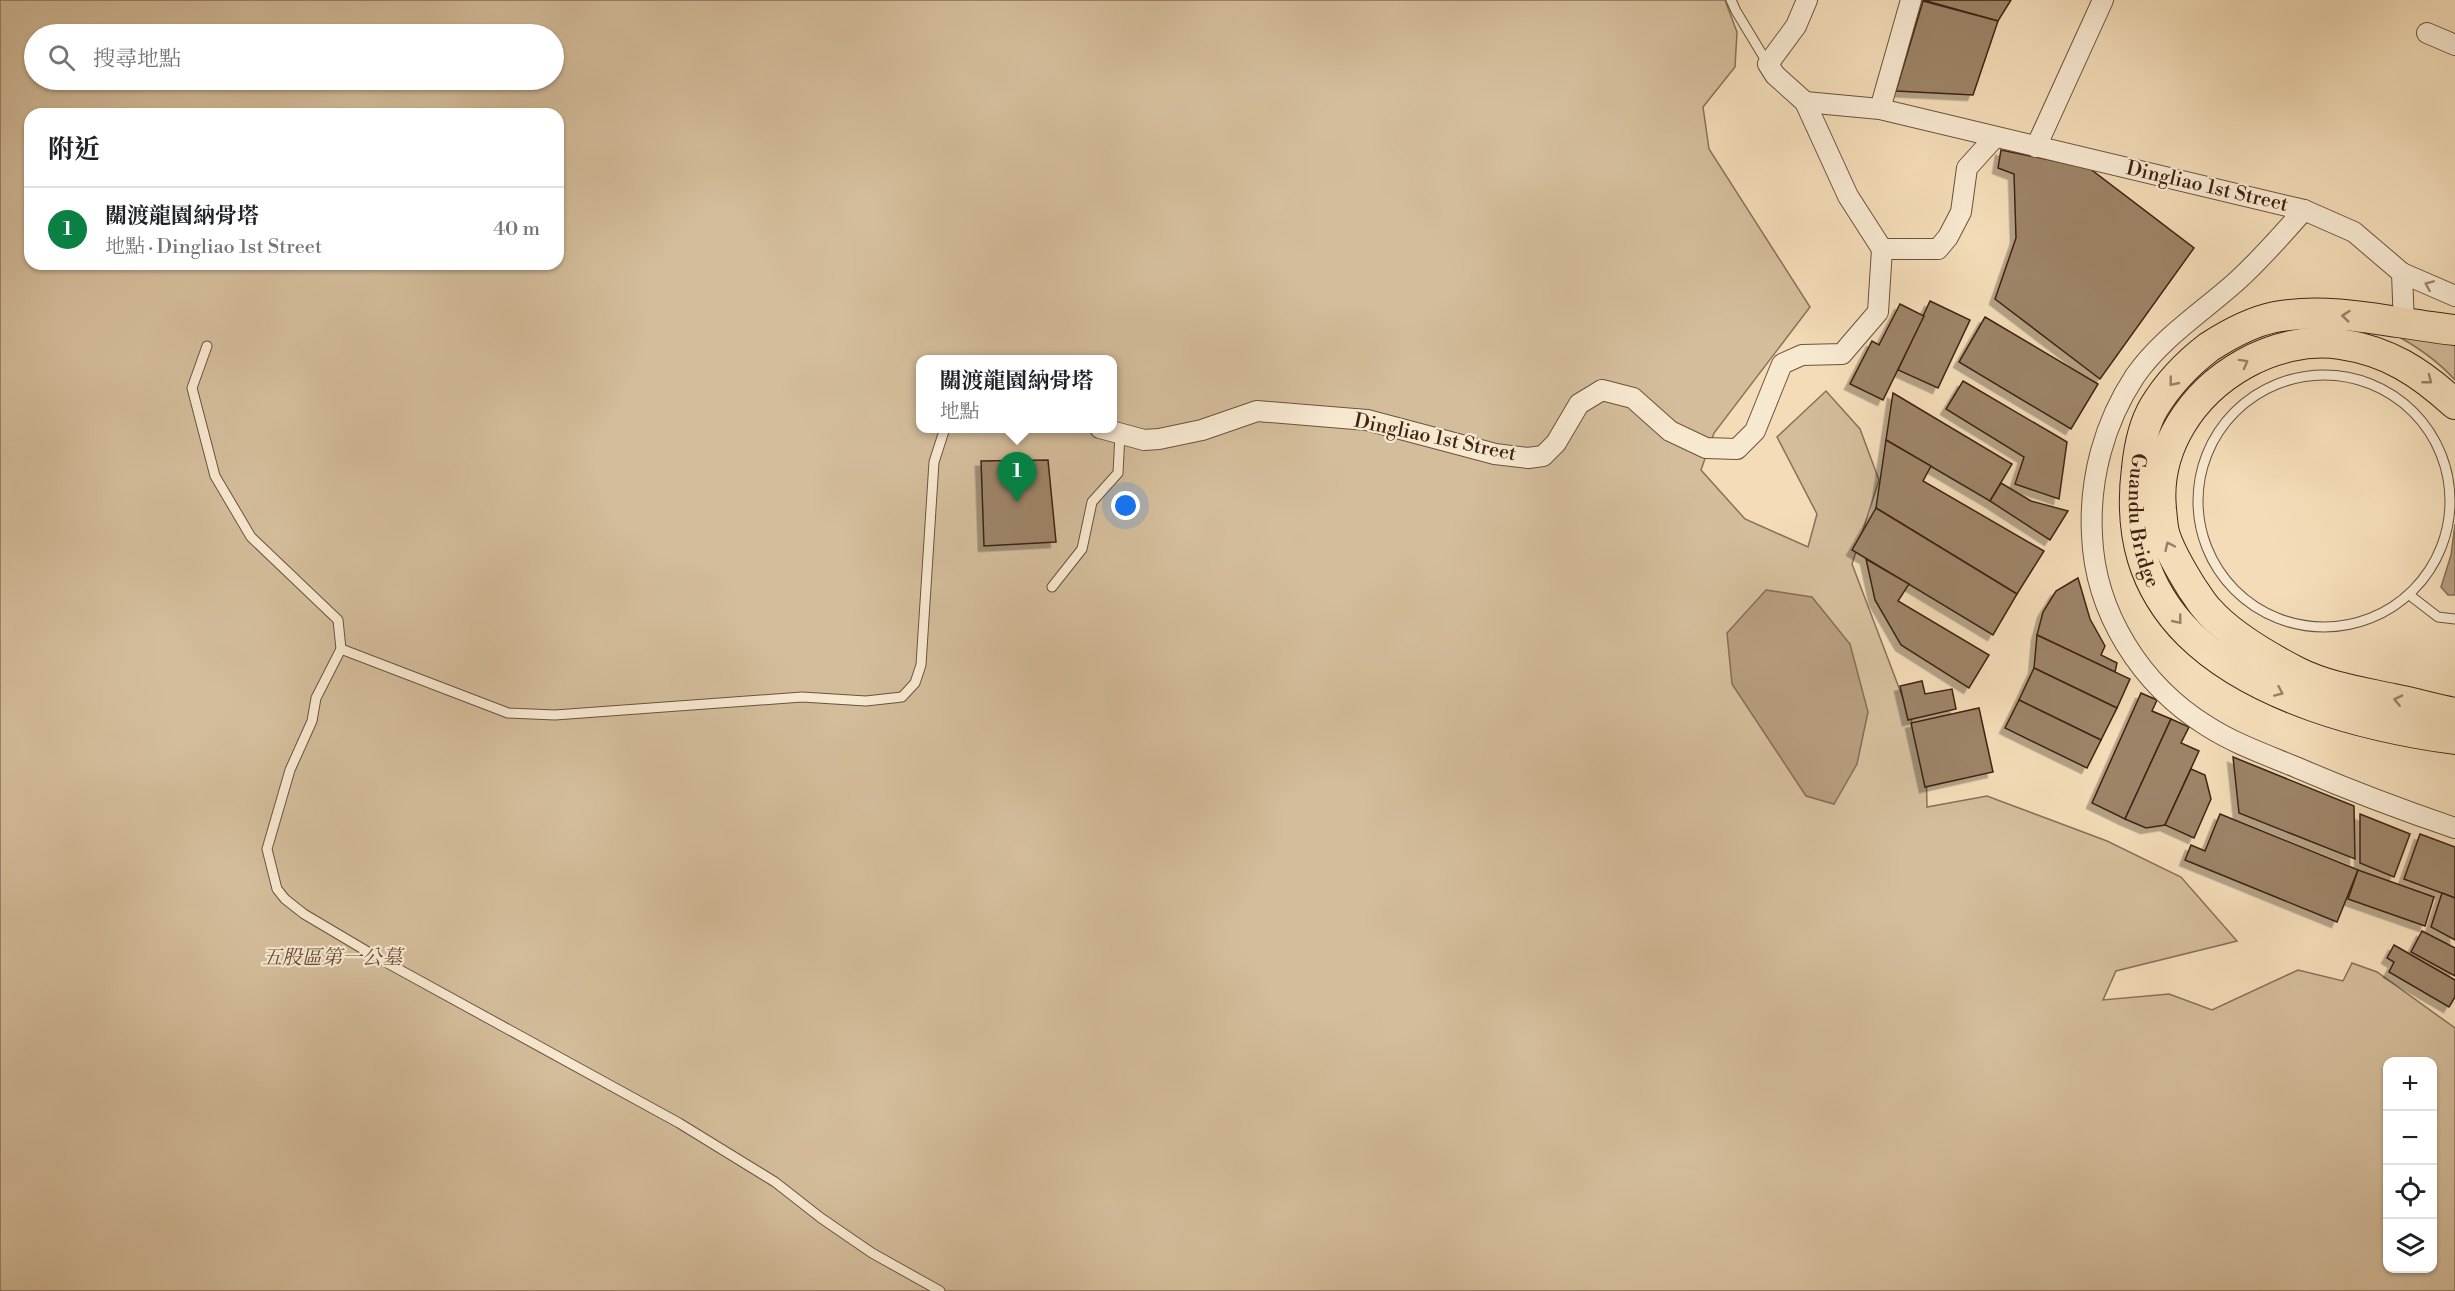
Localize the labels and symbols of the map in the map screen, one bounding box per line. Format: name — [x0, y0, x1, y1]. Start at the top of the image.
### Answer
street label: Dingliao 1st Street — [2124, 156, 2290, 218]
one-way arrow — [2424, 280, 2435, 292]
one-way arrow — [2341, 310, 2350, 323]
one-way arrow — [2238, 359, 2249, 371]
one-way arrow — [2421, 373, 2432, 384]
one-way arrow — [2169, 376, 2180, 387]
street label: Dingliao 1st Street — [1351, 409, 1519, 467]
pin: 1 — [998, 452, 1036, 502]
street label: Guandu Bridge — [2122, 452, 2165, 592]
your location — [1111, 491, 1140, 520]
one-way arrow — [2165, 541, 2177, 552]
one-way arrow — [2170, 613, 2181, 624]
one-way arrow — [2272, 685, 2283, 697]
one-way arrow — [2393, 694, 2403, 707]
park label: 五股區第一公墓 — [262, 946, 405, 971]

